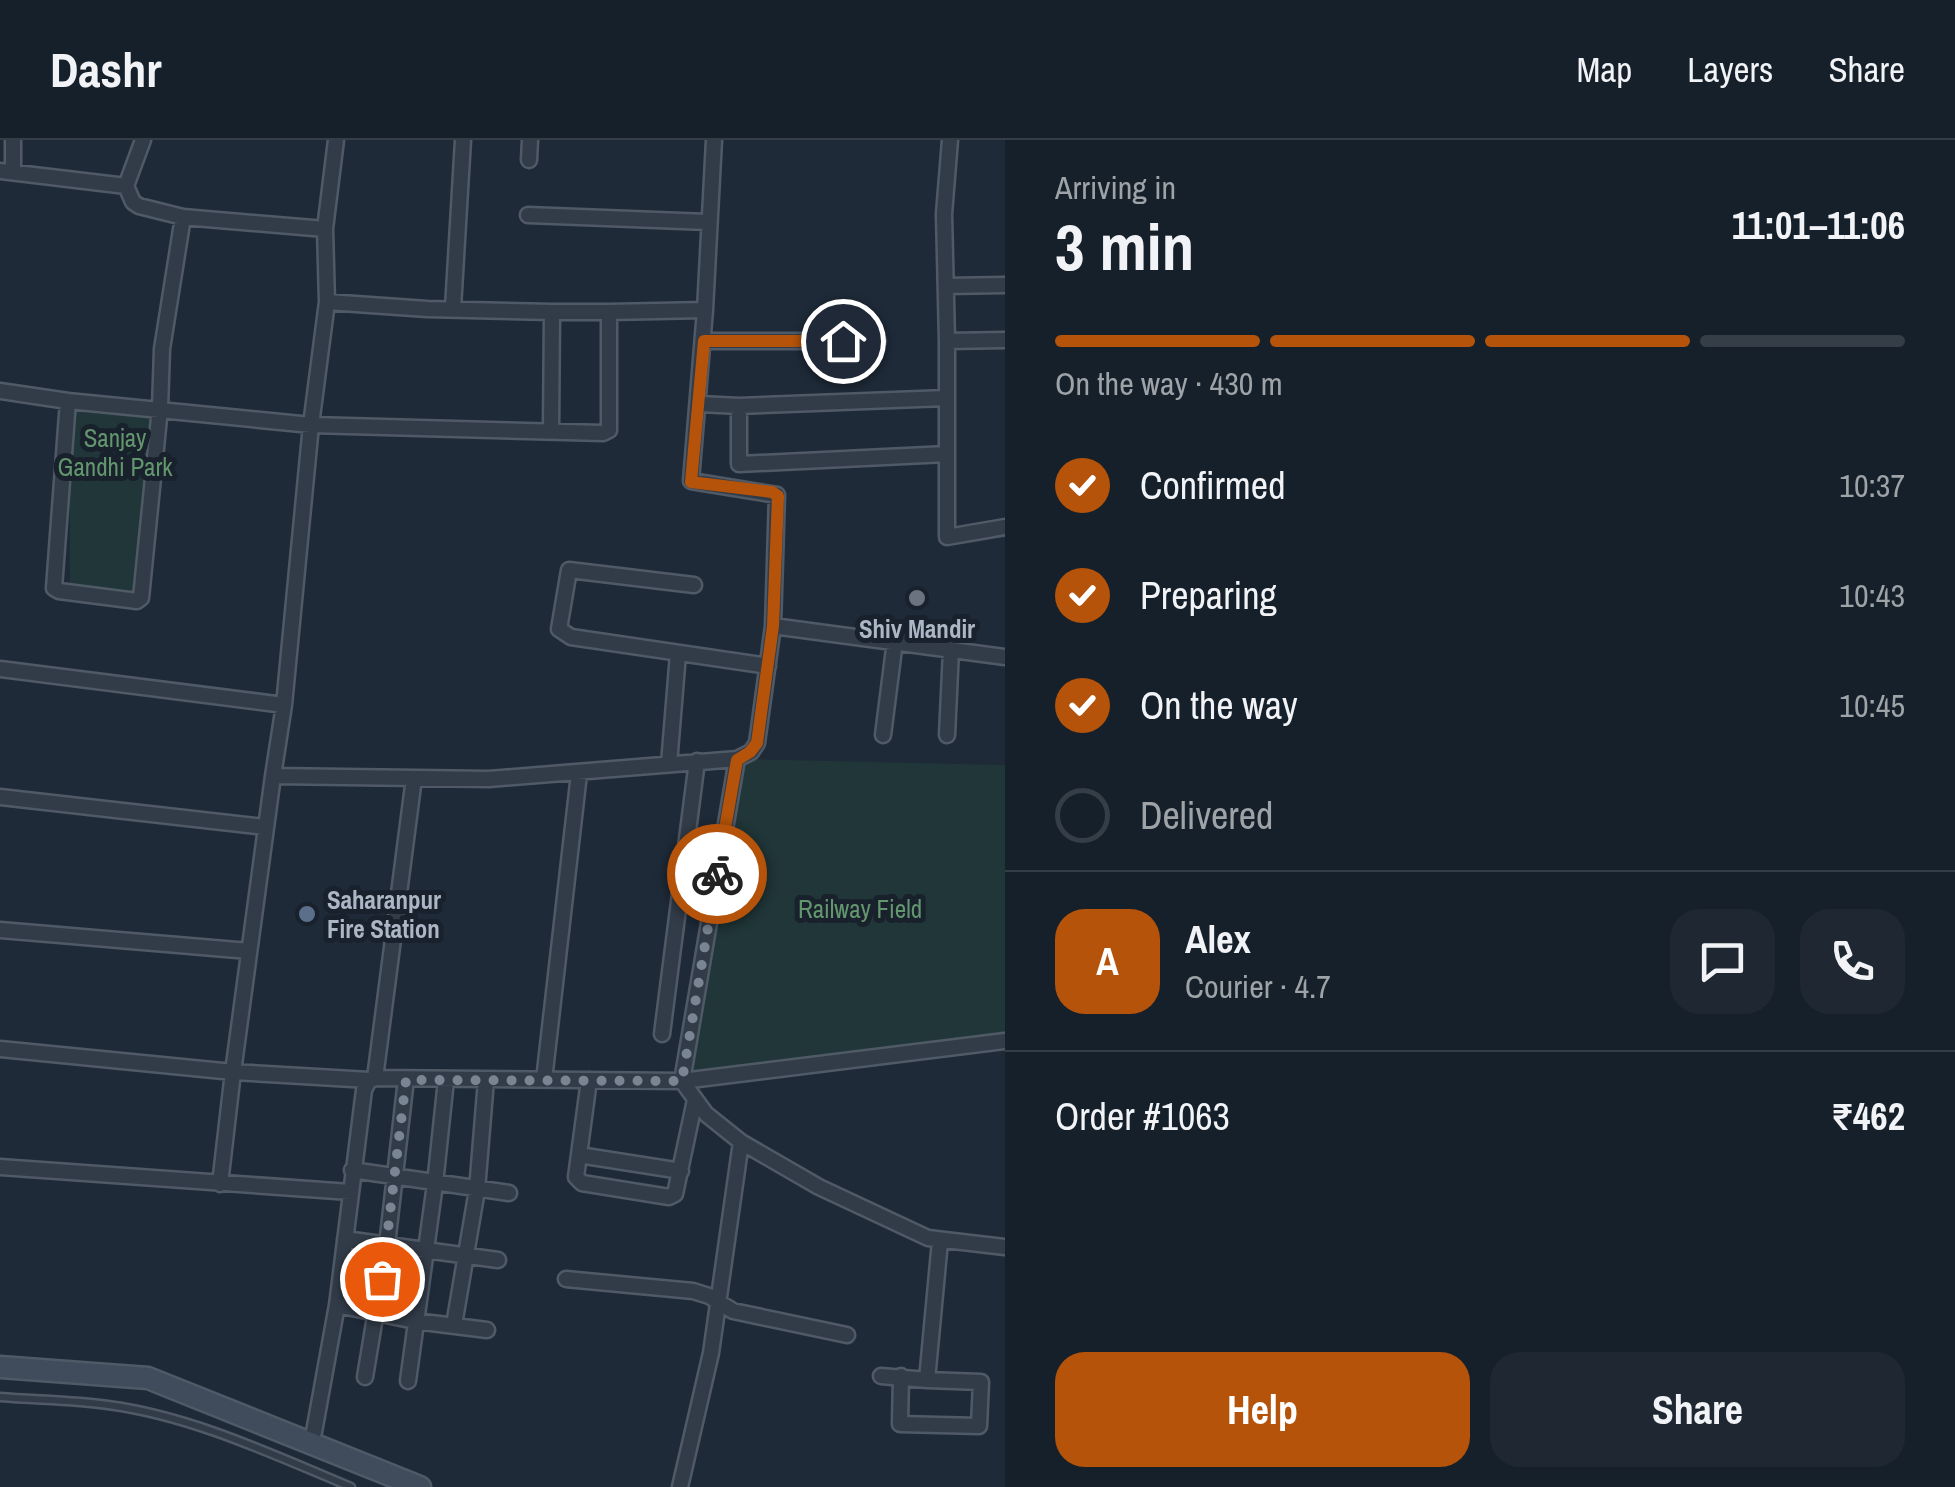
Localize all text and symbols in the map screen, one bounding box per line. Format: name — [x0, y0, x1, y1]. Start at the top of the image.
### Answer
text: Dashr — [50, 37, 162, 102]
text: Map — [1576, 46, 1632, 93]
text: Layers — [1687, 46, 1773, 93]
text: Share — [1828, 46, 1905, 93]
text: Arriving in — [1055, 166, 1176, 209]
text: 11:01–11:06 — [1732, 200, 1905, 251]
text: 3 min — [1055, 203, 1194, 290]
pin — [801, 299, 886, 384]
icon: home — [816, 314, 871, 369]
text: On the way · 430 m — [1055, 362, 1283, 405]
park label: Sanjay Gandhi Park — [57, 421, 173, 484]
icon: check — [1055, 458, 1110, 513]
text: Confirmed — [1140, 460, 1285, 511]
text: 10:37 — [1839, 464, 1905, 507]
icon: check — [1055, 568, 1110, 623]
text: Preparing — [1140, 570, 1277, 621]
text: 10:43 — [1839, 574, 1905, 617]
marker: Shiv Mandir — [906, 587, 928, 609]
place label: Shiv Mandir — [859, 612, 975, 646]
icon: check — [1055, 678, 1110, 733]
text: On the way — [1140, 680, 1298, 731]
text: 10:45 — [1839, 684, 1905, 727]
text: Delivered — [1140, 790, 1273, 841]
courier — [667, 824, 767, 924]
icon: bike — [690, 847, 745, 902]
place label: Saharanpur Fire Station — [327, 883, 441, 946]
park label: Railway Field — [798, 892, 922, 926]
marker: Saharanpur Fire Station — [296, 903, 318, 925]
button: chat — [1670, 909, 1775, 1014]
button: phone — [1800, 909, 1905, 1014]
text: Alex — [1185, 914, 1251, 965]
text: A — [1096, 936, 1119, 987]
text: Courier · 4.7 — [1185, 965, 1331, 1008]
text: Order #1063 — [1055, 1091, 1230, 1142]
text: ₹462 — [1831, 1091, 1905, 1142]
pin — [340, 1237, 425, 1322]
icon: bag — [355, 1252, 410, 1307]
button: Help — [1055, 1352, 1470, 1467]
button: Share — [1490, 1352, 1905, 1467]

